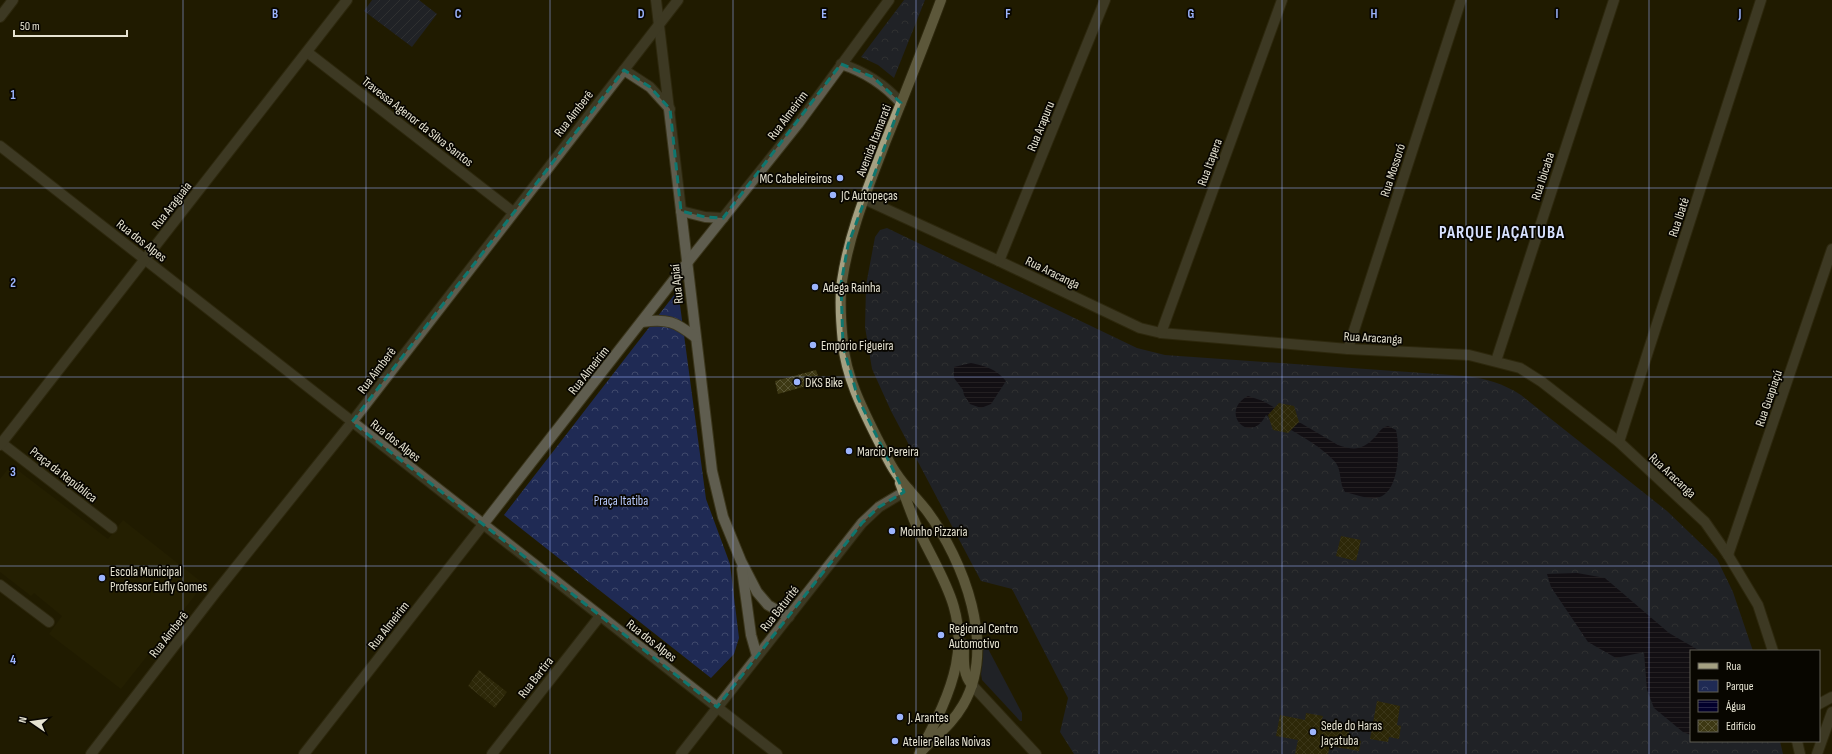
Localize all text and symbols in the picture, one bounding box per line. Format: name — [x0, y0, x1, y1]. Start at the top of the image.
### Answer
text: B — [272, 6, 278, 22]
text: C — [455, 6, 462, 22]
text: D — [638, 6, 645, 22]
text: E — [821, 6, 827, 22]
text: F — [1005, 6, 1011, 22]
text: G — [1188, 6, 1195, 22]
text: H — [1371, 6, 1378, 22]
text: I — [1556, 6, 1559, 22]
text: J — [1738, 6, 1742, 22]
scale bar — [14, 12, 127, 38]
text: 50 m — [20, 19, 40, 34]
street label: Travessa Agenor da Silva Santos — [359, 73, 477, 170]
text: 1 — [10, 87, 16, 103]
street label: Rua Aimberê — [551, 87, 597, 140]
street label: Rua Almeirim — [764, 88, 811, 143]
street label: Rua Arapuru — [1024, 99, 1058, 154]
street label: Avenida Itamarati — [853, 102, 895, 180]
street label: Rua Itapera — [1194, 136, 1226, 188]
street label: Rua Mossoró — [1377, 142, 1409, 199]
street label: Rua Ibicaba — [1528, 150, 1558, 202]
place label: MC Cabeleireiros — [759, 171, 832, 187]
marker: MC Cabeleireiros — [835, 173, 845, 183]
street label: Rua Araguaia — [148, 179, 195, 233]
place label: JC Autopeças — [840, 188, 898, 204]
marker: JC Autopeças — [828, 190, 838, 200]
street label: Rua Ibaté — [1665, 196, 1693, 239]
street label: Rua dos Alpes — [113, 216, 170, 266]
district label: PARQUE JAÇATUBA — [1439, 223, 1565, 243]
street label: Rua Aracanga — [1023, 253, 1082, 293]
street label: Rua Apiaí — [667, 263, 687, 304]
text: 2 — [10, 275, 16, 291]
place label: Adega Rainha — [822, 280, 881, 296]
marker: Adega Rainha — [810, 282, 820, 292]
street label: Rua Aracanga — [1343, 328, 1403, 348]
place label: Empório Figueira — [821, 338, 893, 354]
marker: Empório Figueira — [808, 340, 818, 350]
street label: Rua Almeirim — [565, 343, 613, 398]
street label: Rua Aimberê — [354, 344, 400, 397]
street label: Rua Guapiaçú — [1752, 368, 1786, 429]
place label: DKS Bike — [805, 375, 843, 391]
marker: DKS Bike — [792, 377, 802, 387]
street label: Rua dos Alpes — [367, 416, 424, 466]
street label: Praça da República — [27, 444, 100, 506]
place label: Marcio Pereira — [857, 444, 919, 460]
marker: Marcio Pereira — [844, 446, 854, 456]
street label: Rua Aracanga — [1645, 450, 1699, 502]
text: 3 — [10, 464, 16, 480]
park label: Praça Itatiba — [594, 493, 648, 509]
place label: Moinho Pizzaria — [900, 524, 968, 540]
marker: Moinho Pizzaria — [887, 526, 897, 536]
place label: Escola Municipal Professor Eufly Gomes — [110, 564, 207, 595]
marker: Escola Municipal Professor Eufly Gomes — [97, 573, 107, 583]
street label: Rua Baturité — [757, 582, 803, 635]
street label: Rua Almeirim — [365, 598, 413, 653]
street label: Rua Aimberê — [146, 608, 192, 661]
street label: Rua dos Alpes — [623, 616, 680, 666]
place label: Regional Centro Automotivo — [948, 621, 1018, 652]
marker: Regional Centro Automotivo — [936, 630, 946, 640]
legend — [1690, 650, 1820, 742]
text: 4 — [10, 652, 16, 668]
street label: Rua Bartira — [515, 654, 557, 702]
text: Rua — [1726, 659, 1742, 674]
text: Parque — [1726, 679, 1754, 694]
text: Água — [1725, 699, 1746, 714]
north arrow — [12, 702, 52, 742]
place label: J. Arantes — [907, 710, 949, 726]
marker: J. Arantes — [895, 712, 905, 722]
text: N — [16, 715, 30, 724]
place label: Sede do Haras Jaçatuba — [1320, 718, 1383, 749]
text: Edifício — [1726, 719, 1756, 734]
marker: Sede do Haras Jaçatuba — [1308, 727, 1318, 737]
place label: Atelier Bellas Noivas — [902, 734, 991, 750]
marker: Atelier Bellas Noivas — [890, 736, 900, 746]

